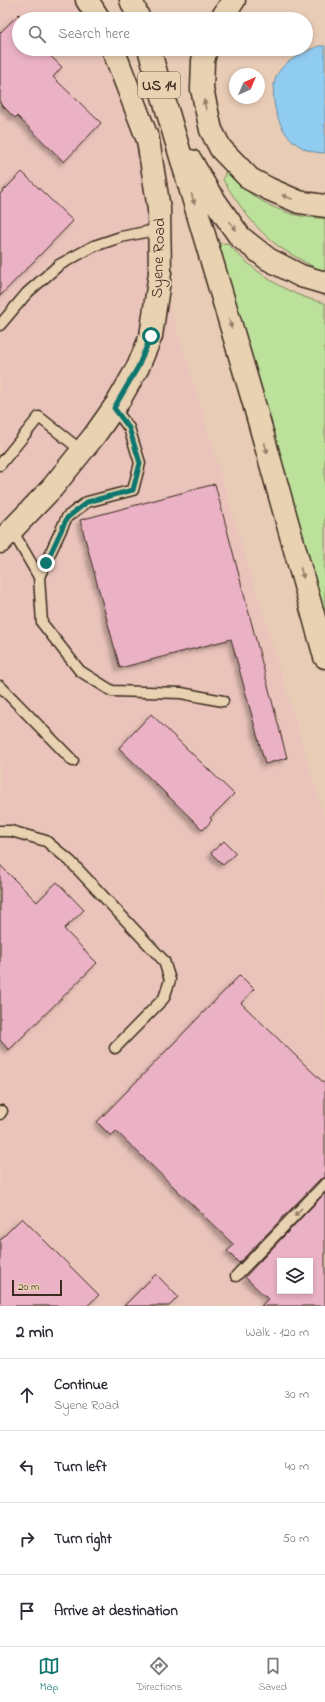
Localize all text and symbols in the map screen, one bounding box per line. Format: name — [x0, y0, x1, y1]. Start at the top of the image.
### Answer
search box — [12, 12, 313, 56]
icon: search — [26, 23, 48, 45]
text: Search here — [58, 23, 130, 45]
north arrow — [229, 68, 265, 104]
road number: US 14 — [138, 72, 180, 98]
one-way arrow — [202, 99, 208, 111]
one-way arrow — [190, 193, 196, 205]
one-way arrow — [282, 194, 293, 200]
street label: Syene Road — [146, 218, 172, 299]
one-way arrow — [229, 221, 237, 232]
one-way arrow — [227, 318, 233, 330]
route start — [142, 327, 160, 345]
one-way arrow — [263, 442, 269, 454]
route end — [37, 554, 55, 572]
one-way arrow — [299, 567, 305, 580]
one-way arrow — [293, 1207, 303, 1217]
map controls — [277, 1258, 313, 1294]
button: layers — [277, 1258, 313, 1294]
scale bar — [12, 1278, 62, 1297]
text: 20 m — [18, 1279, 40, 1295]
text: 2 min — [16, 1320, 53, 1345]
text: Walk · 120 m — [245, 1323, 309, 1342]
text: Continue — [54, 1374, 108, 1396]
icon: ahead — [16, 1384, 38, 1406]
text: 30 m — [285, 1385, 309, 1404]
text: Syene Road — [54, 1396, 119, 1415]
icon: left — [16, 1456, 38, 1478]
text: Turn left — [54, 1456, 107, 1478]
text: 40 m — [285, 1457, 309, 1476]
icon: right — [16, 1528, 38, 1550]
text: Turn right — [54, 1528, 112, 1550]
text: 50 m — [283, 1529, 309, 1548]
icon: arrive — [16, 1600, 38, 1622]
text: Arrive at destination — [54, 1600, 178, 1622]
tab: Map — [38, 1655, 60, 1695]
tab: Directions — [136, 1655, 182, 1695]
tab: Saved — [258, 1655, 287, 1695]

